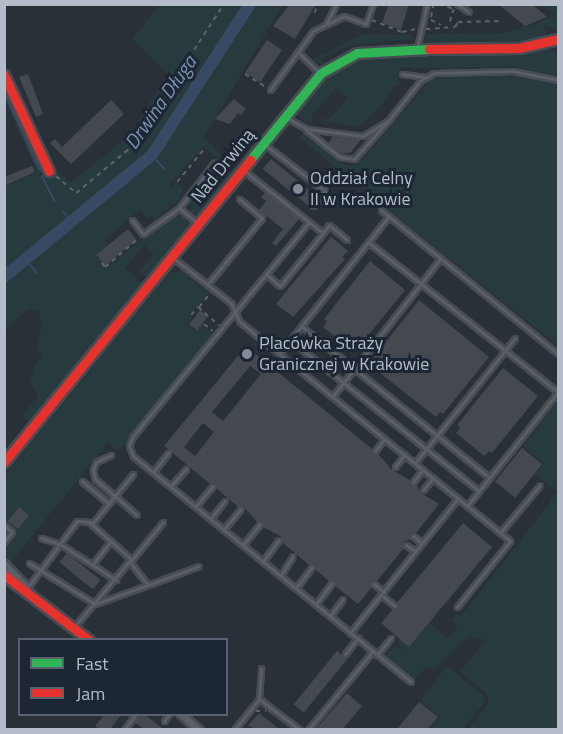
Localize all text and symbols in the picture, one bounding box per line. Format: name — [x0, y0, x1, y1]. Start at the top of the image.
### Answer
water label: Drwina Długa — [119, 51, 201, 153]
street label: Nad Drwiną — [187, 125, 259, 207]
place label: Oddział Celny II w Krakowie — [310, 168, 413, 210]
marker: Oddział Celny II w Krakowie — [291, 182, 305, 196]
place label: Placówka Straży Granicznej w Krakowie — [259, 333, 429, 376]
marker: Placówka Straży Granicznej w Krakowie — [240, 347, 254, 361]
legend — [18, 638, 228, 716]
text: Fast — [76, 650, 109, 677]
text: Jam — [76, 680, 105, 707]

